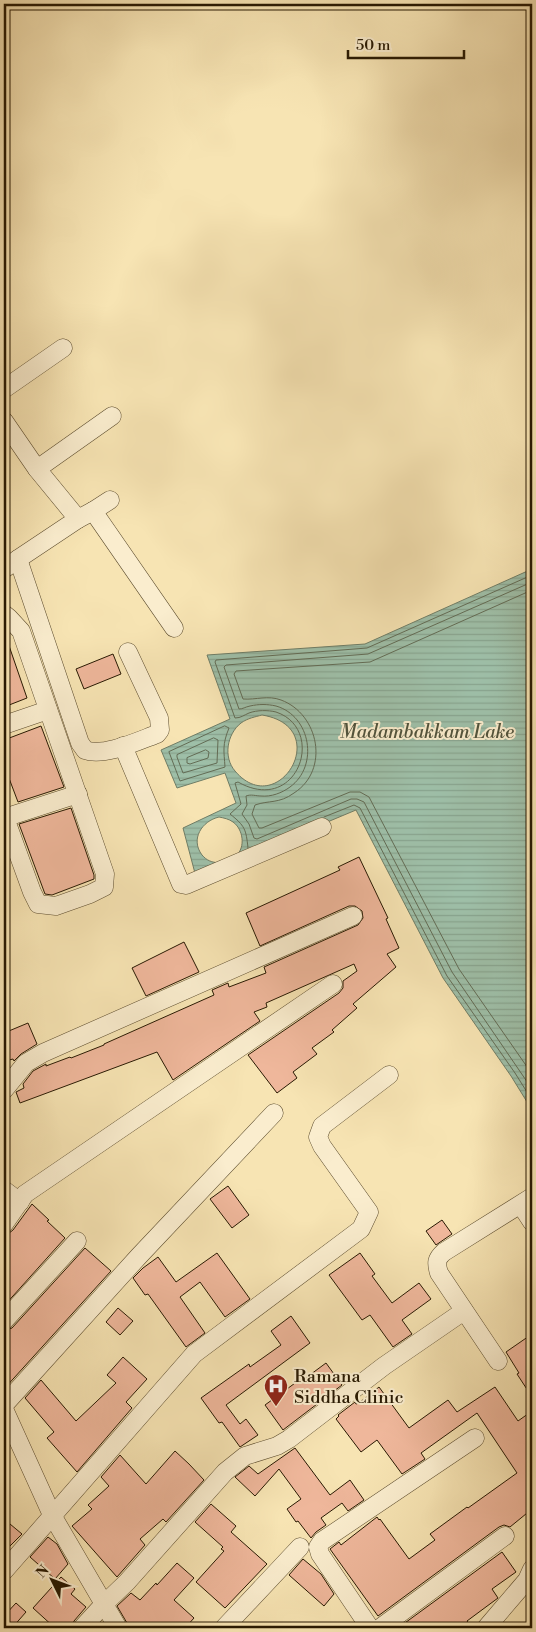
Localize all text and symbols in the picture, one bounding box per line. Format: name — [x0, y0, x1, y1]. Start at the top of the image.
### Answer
scale bar — [348, 28, 465, 60]
text: 50 m — [356, 36, 390, 55]
water label: Madambakkam Lake — [340, 720, 514, 744]
place label: Ramana Siddha Clinic — [294, 1365, 404, 1409]
hospital icon: Ramana Siddha Clinic — [263, 1373, 289, 1407]
north arrow — [28, 1554, 78, 1604]
text: N — [33, 1562, 53, 1582]

